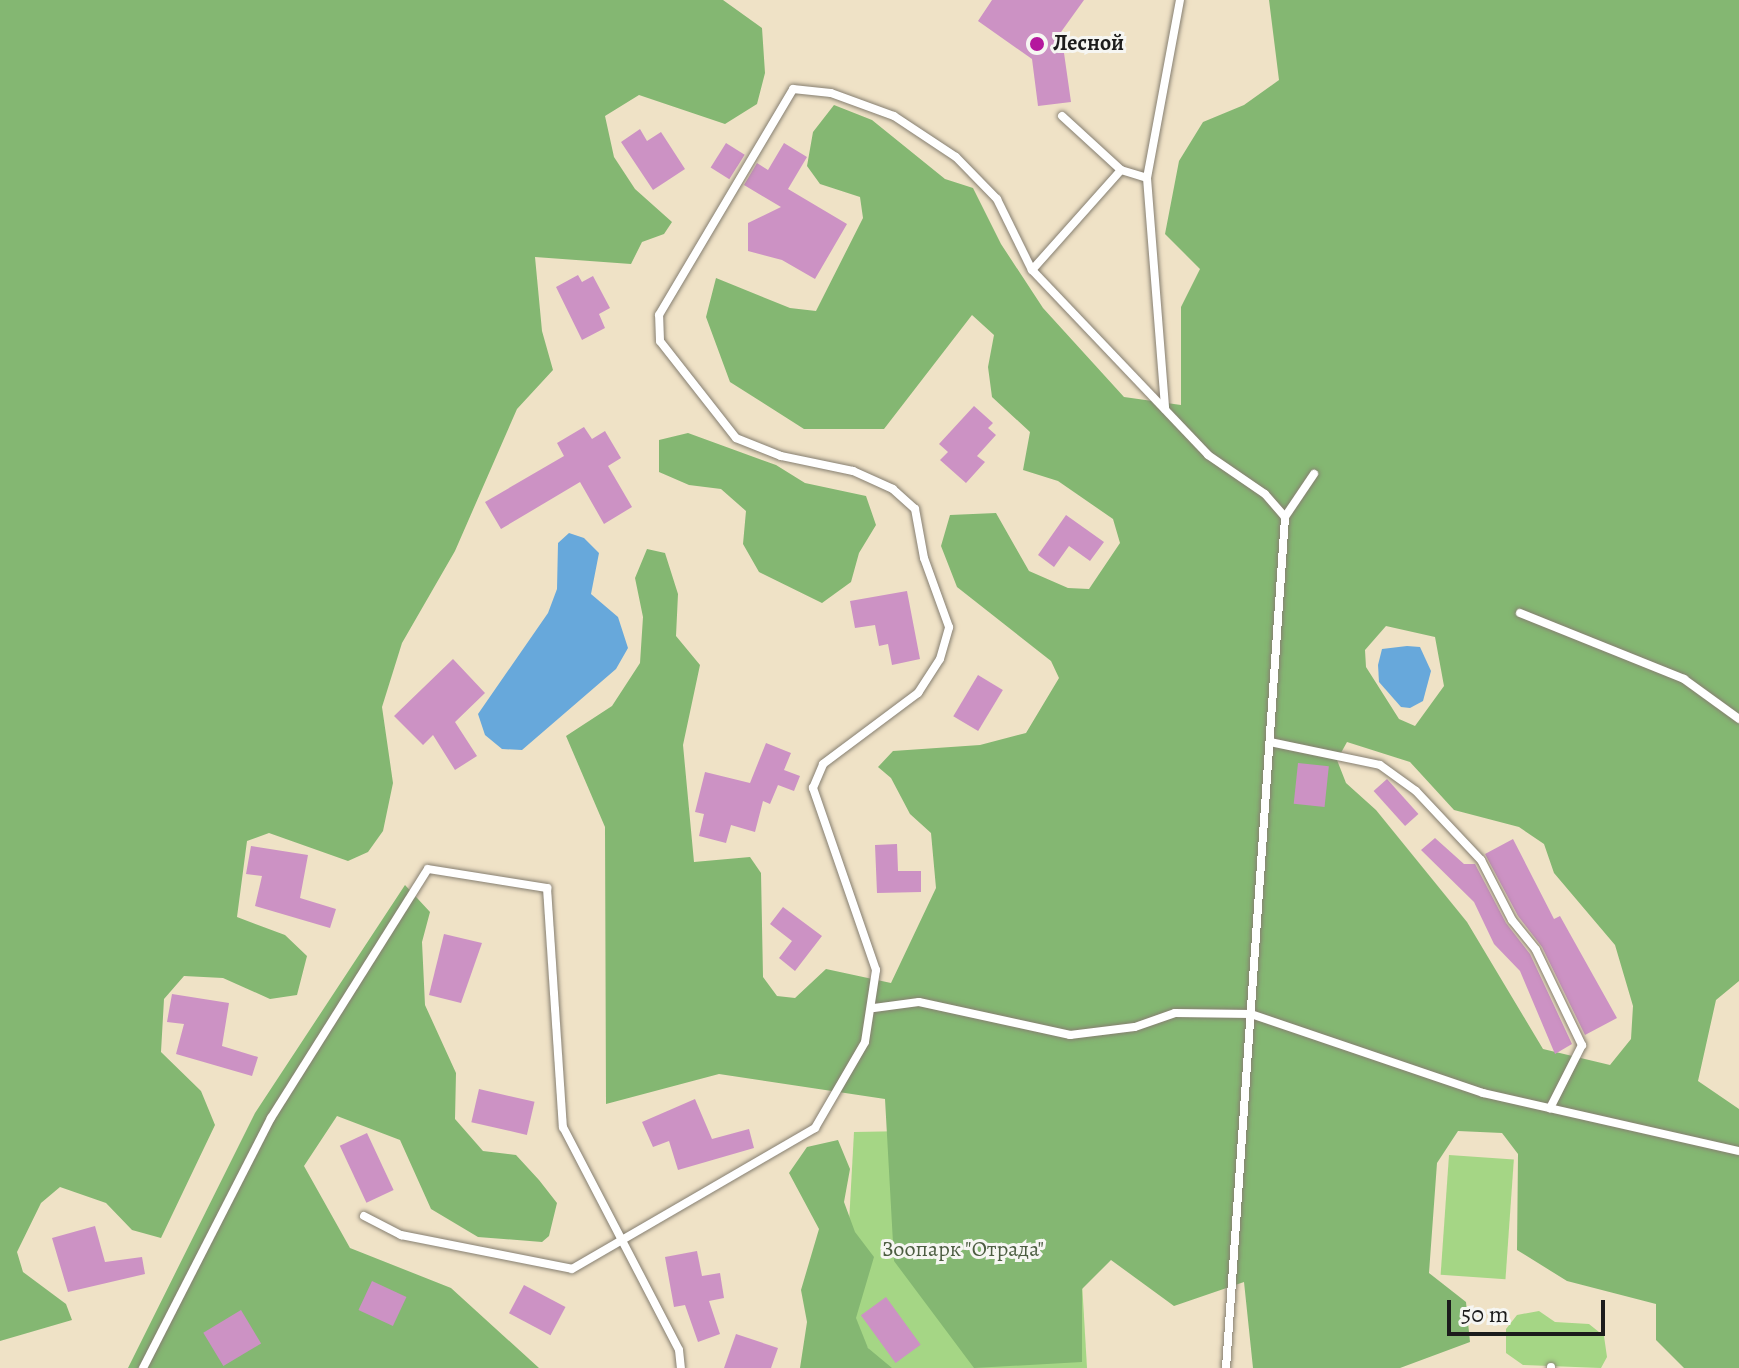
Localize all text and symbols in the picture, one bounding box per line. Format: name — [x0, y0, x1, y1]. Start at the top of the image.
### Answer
place label: Лесной — [1053, 31, 1124, 57]
marker: Лесной — [1028, 35, 1046, 53]
park label: Зоопарк "Отрада" — [882, 1237, 1044, 1263]
scale bar — [1451, 1284, 1609, 1334]
text: 50 m — [1461, 1298, 1509, 1330]

